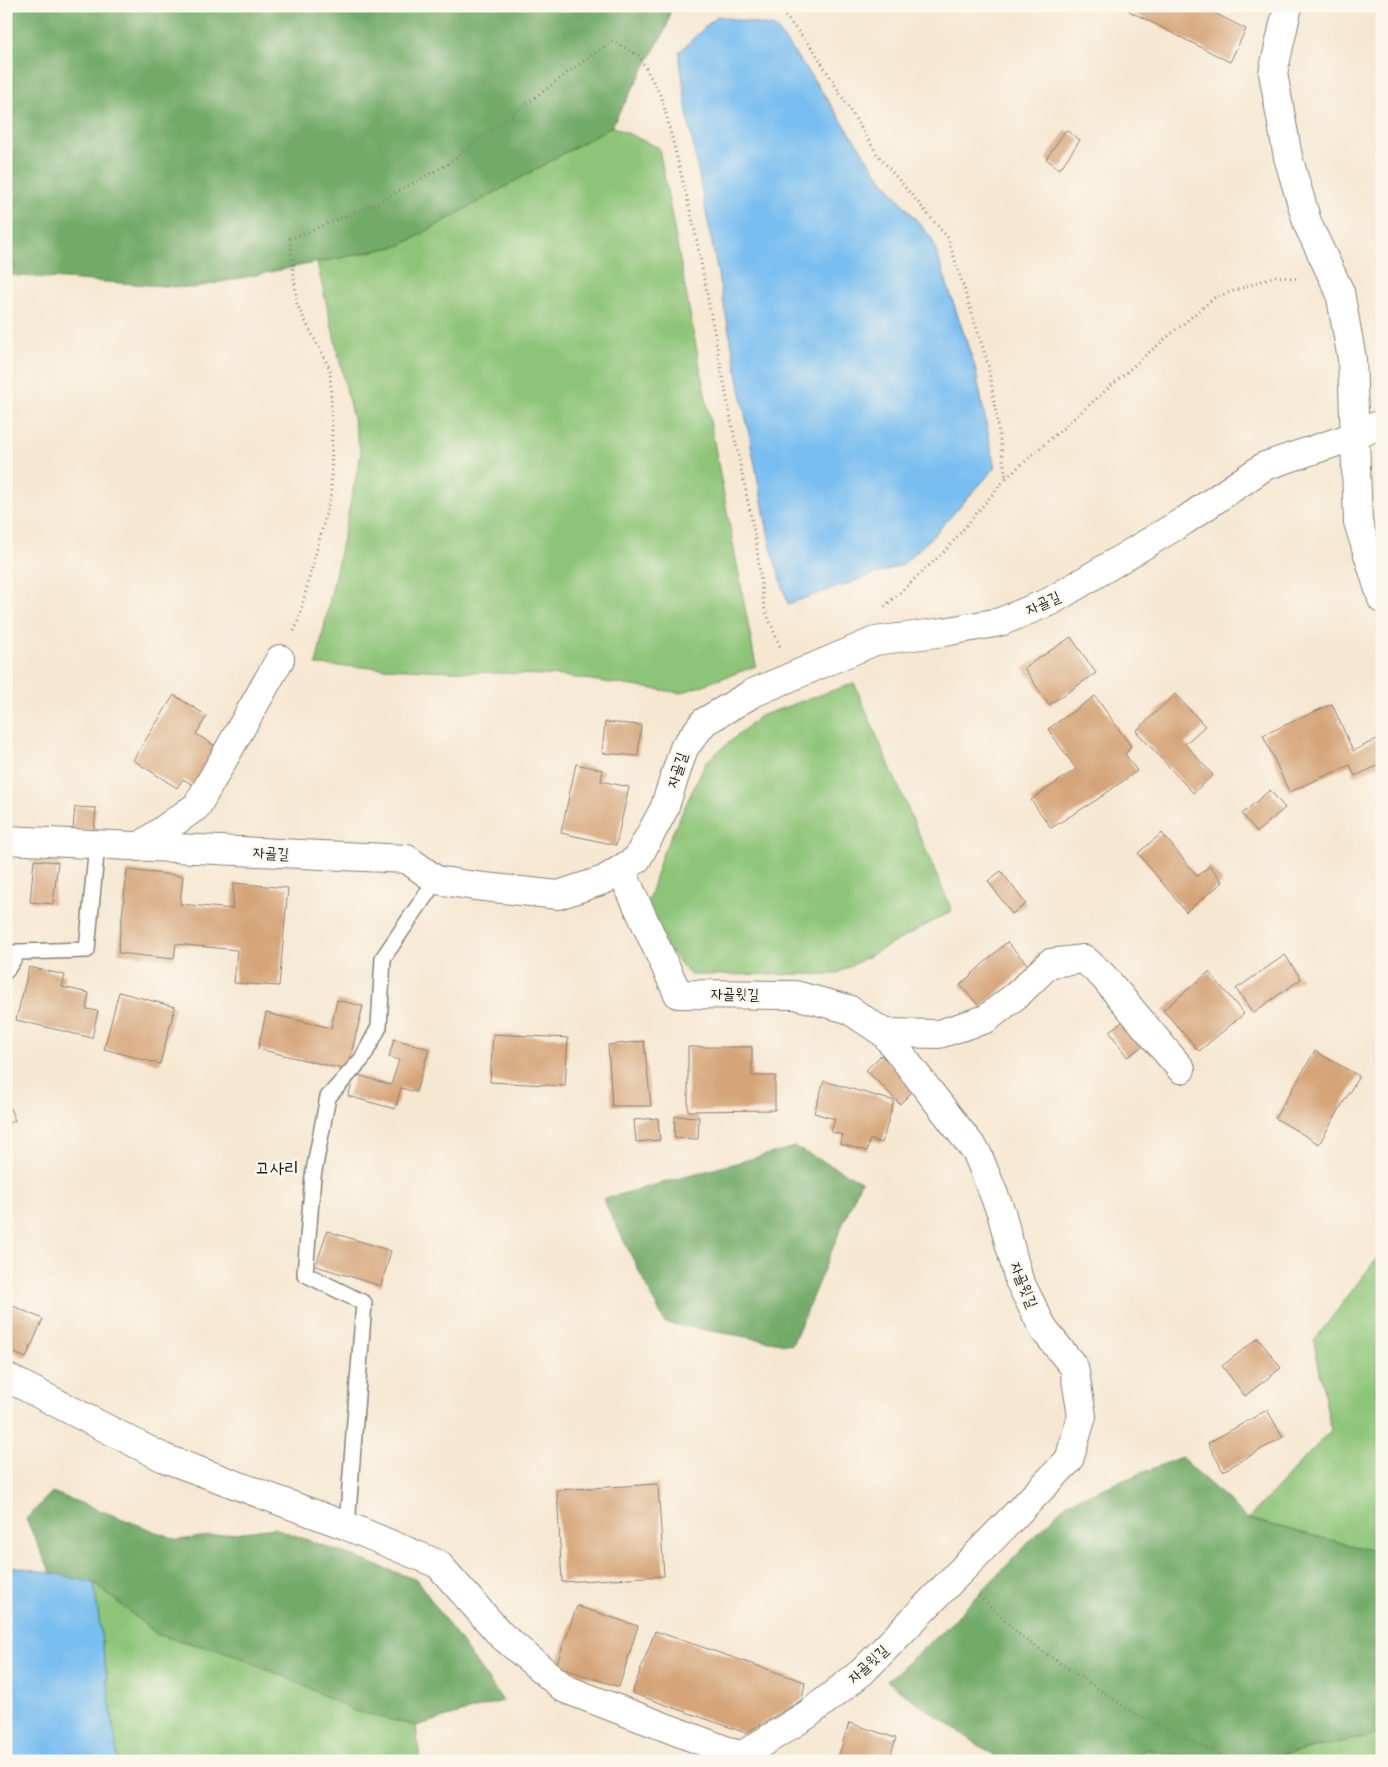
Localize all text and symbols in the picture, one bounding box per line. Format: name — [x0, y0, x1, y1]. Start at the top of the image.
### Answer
street label: 자골길 — [1022, 585, 1065, 622]
street label: 자골길 — [661, 749, 695, 791]
street label: 자골길 — [252, 841, 290, 867]
street label: 자골윗길 — [711, 983, 759, 1007]
district label: 고사리 — [255, 1155, 299, 1184]
street label: 자골윗길 — [1003, 1258, 1043, 1312]
street label: 자골윗길 — [843, 1639, 895, 1690]

